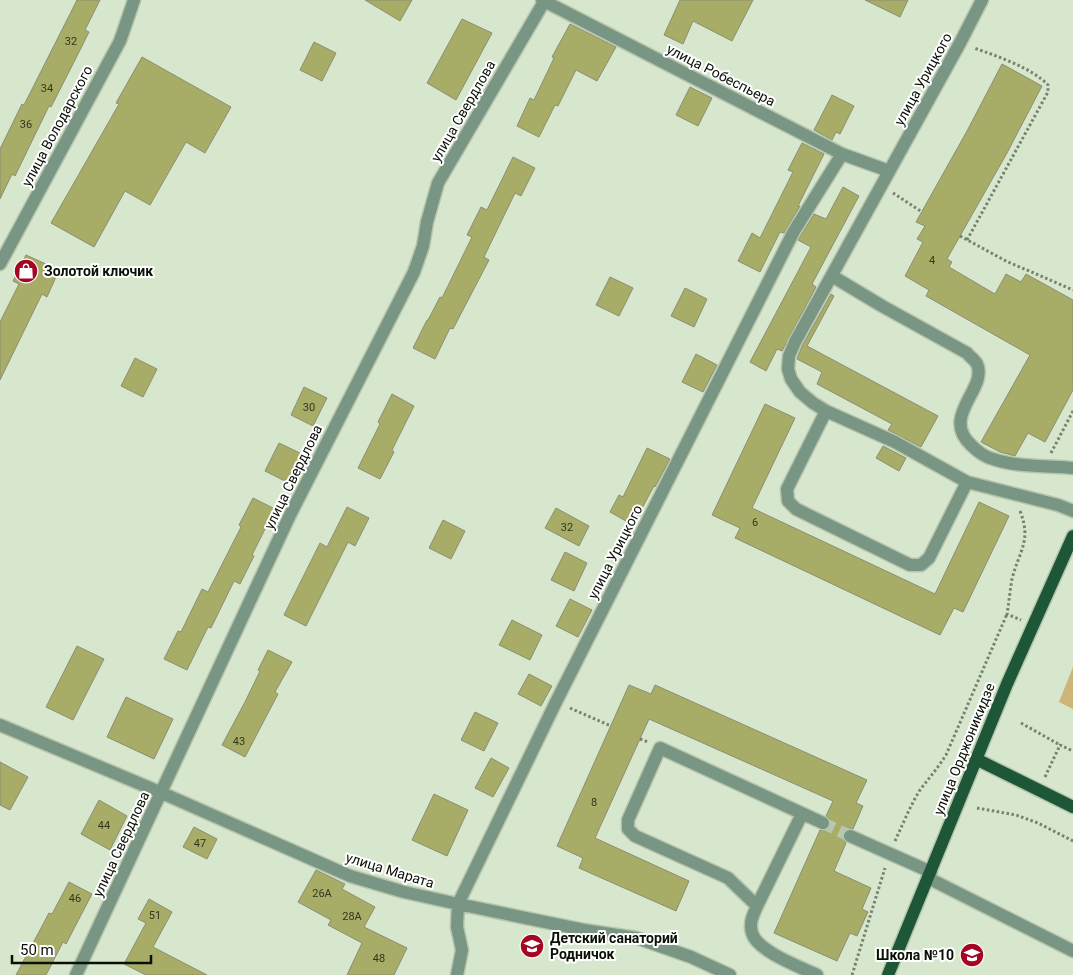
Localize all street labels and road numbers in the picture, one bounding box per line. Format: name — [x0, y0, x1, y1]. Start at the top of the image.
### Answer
street label: улица Урицкого — [891, 30, 955, 128]
street label: улица Робеспьера — [664, 41, 778, 109]
street label: улица Свердлова — [427, 57, 499, 165]
street label: улица Володарского — [18, 63, 96, 189]
street label: улица Свердлова — [261, 422, 325, 532]
street label: улица Урицкого — [584, 502, 646, 602]
street label: улица Орджоникидзе — [930, 681, 998, 817]
street label: улица Свердлова — [90, 789, 152, 899]
street label: улица Марата — [344, 849, 436, 891]

